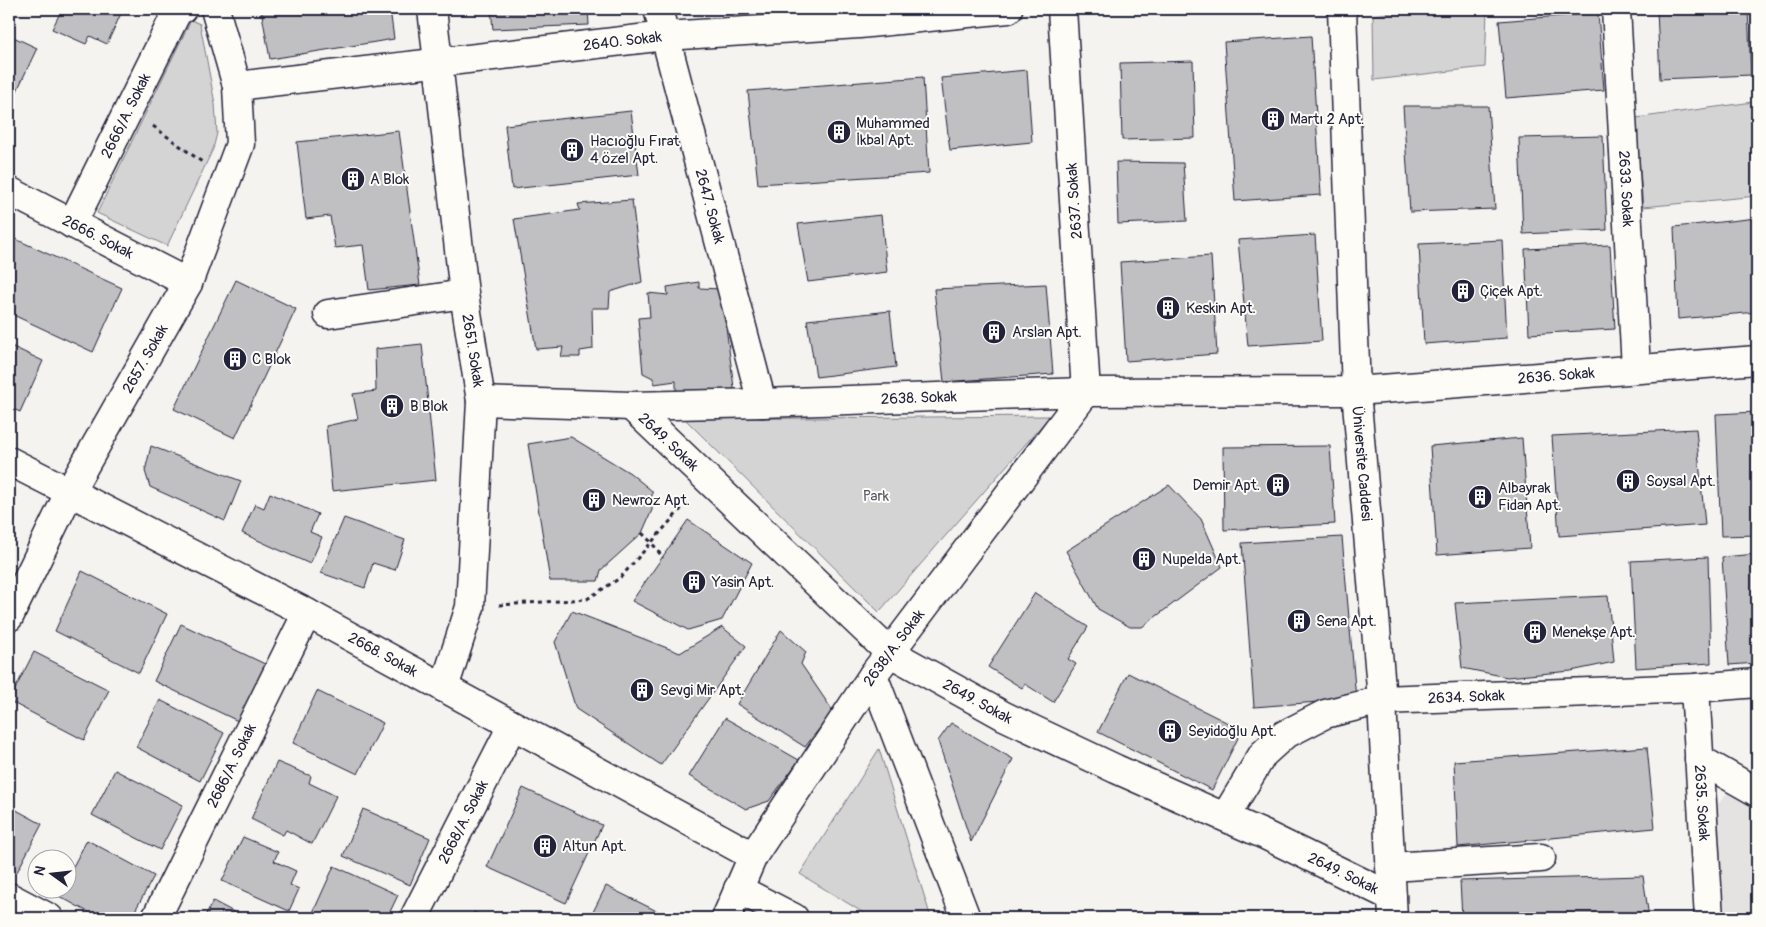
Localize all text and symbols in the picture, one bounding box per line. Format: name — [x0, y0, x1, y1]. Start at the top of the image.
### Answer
street label: 2640. Sokak — [582, 27, 663, 55]
street label: 2666/A. Sokak — [97, 69, 156, 162]
building icon: Martı 2 Apt. — [1260, 106, 1286, 132]
place label: Martı 2 Apt. — [1290, 110, 1364, 129]
place label: Muhammed İkbal Apt. — [856, 114, 930, 150]
building icon: Muhammed İkbal Apt. — [826, 119, 852, 145]
place label: Hacıoğlu Fırat 4 özel Apt. — [590, 132, 680, 168]
building icon: Hacıoğlu Fırat 4 özel Apt. — [559, 137, 585, 163]
street label: 2633. Sokak — [1614, 150, 1637, 228]
street label: 2637. Sokak — [1062, 162, 1087, 240]
building icon: A Blok — [340, 166, 366, 192]
street label: 2647. Sokak — [691, 167, 729, 247]
place label: A Blok — [370, 170, 410, 189]
street label: 2666. Sokak — [59, 211, 137, 264]
building icon: Çiçek Apt. — [1450, 278, 1476, 304]
place label: Çiçek Apt. — [1480, 282, 1543, 301]
building icon: Keskin Apt. — [1155, 295, 1181, 321]
place label: Keskin Apt. — [1186, 299, 1256, 318]
street label: 2651. Sokak — [457, 313, 488, 389]
building icon: Arslan Apt. — [981, 319, 1007, 345]
street label: 2657. Sokak — [118, 321, 173, 397]
place label: Arslan Apt. — [1012, 323, 1082, 342]
building icon: C Blok — [222, 346, 248, 372]
place label: C Blok — [252, 350, 292, 369]
street label: 2636. Sokak — [1517, 364, 1596, 388]
street label: 2638. Sokak — [881, 387, 958, 409]
building icon: B Blok — [379, 393, 405, 419]
place label: B Blok — [410, 397, 449, 416]
street label: Üniversite Caddesi — [1347, 405, 1376, 522]
street label: 2649. Sokak — [634, 409, 703, 476]
building icon: Soysal Apt. — [1615, 468, 1641, 494]
building icon: Demir Apt. — [1265, 472, 1291, 498]
place label: Soysal Apt. — [1646, 472, 1716, 491]
place label: Demir Apt. — [1193, 476, 1260, 495]
place label: Albayrak Fidan Apt. — [1498, 479, 1561, 515]
building icon: Albayrak Fidan Apt. — [1467, 484, 1493, 510]
building icon: Newroz Apt. — [581, 487, 607, 513]
park label: Park — [863, 487, 890, 506]
place label: Newroz Apt. — [612, 491, 690, 510]
building icon: Nupelda Apt. — [1131, 546, 1157, 572]
place label: Nupelda Apt. — [1162, 550, 1241, 569]
building icon: Yasin Apt. — [681, 569, 707, 595]
place label: Yasin Apt. — [711, 573, 774, 592]
street label: 2638/A. Sokak — [859, 605, 929, 690]
building icon: Sena Apt. — [1286, 608, 1312, 634]
place label: Sena Apt. — [1316, 612, 1377, 631]
building icon: Menekşe Apt. — [1522, 619, 1548, 645]
place label: Menekşe Apt. — [1552, 623, 1636, 642]
street label: 2668. Sokak — [345, 628, 421, 682]
street label: 2649. Sokak — [939, 675, 1016, 729]
building icon: Sevgi Mir Apt. — [629, 677, 655, 703]
place label: Sevgi Mir Apt. — [660, 681, 745, 700]
street label: 2634. Sokak — [1427, 686, 1506, 708]
building icon: Seyidoğlu Apt. — [1157, 718, 1183, 744]
street label: 2686/A. Sokak — [203, 720, 261, 811]
place label: Seyidoğlu Apt. — [1188, 722, 1277, 741]
street label: 2635. Sokak — [1690, 764, 1713, 842]
street label: 2668/A. Sokak — [434, 776, 493, 867]
building icon: Altun Apt. — [532, 833, 558, 859]
place label: Altun Apt. — [562, 837, 627, 856]
street label: 2649. Sokak — [1304, 848, 1382, 899]
north arrow — [28, 850, 78, 900]
text: N — [30, 864, 49, 878]

